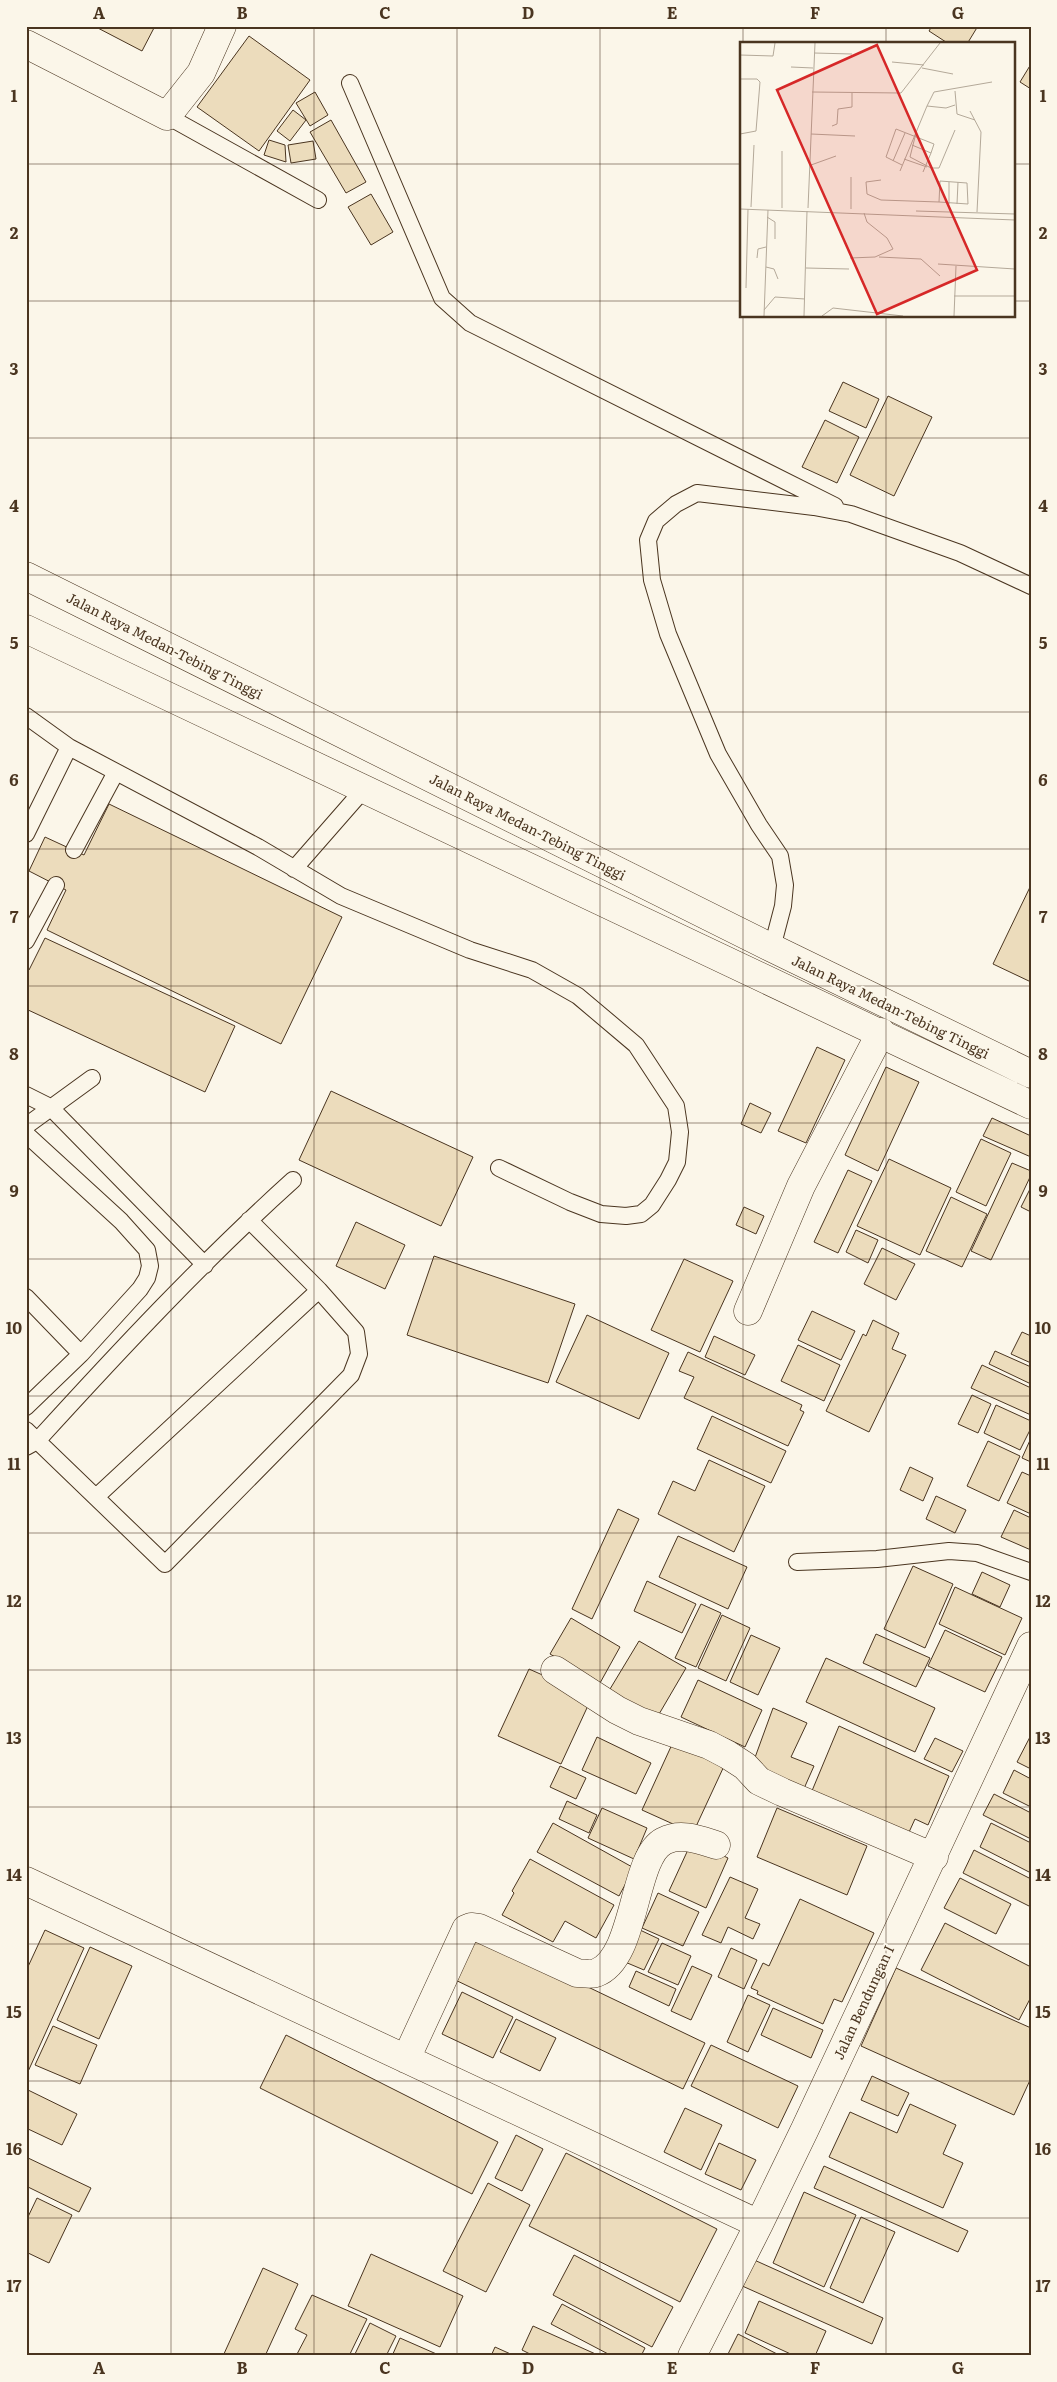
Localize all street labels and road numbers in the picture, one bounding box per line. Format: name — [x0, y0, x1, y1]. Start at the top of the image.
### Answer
street label: Jalan Raya Medan-Tebing Tinggi — [63, 587, 267, 703]
street label: Jalan Raya Medan-Tebing Tinggi — [426, 768, 630, 884]
street label: Jalan Raya Medan-Tebing Tinggi — [789, 949, 994, 1063]
street label: Jalan Bendungan I — [828, 1942, 898, 2062]

